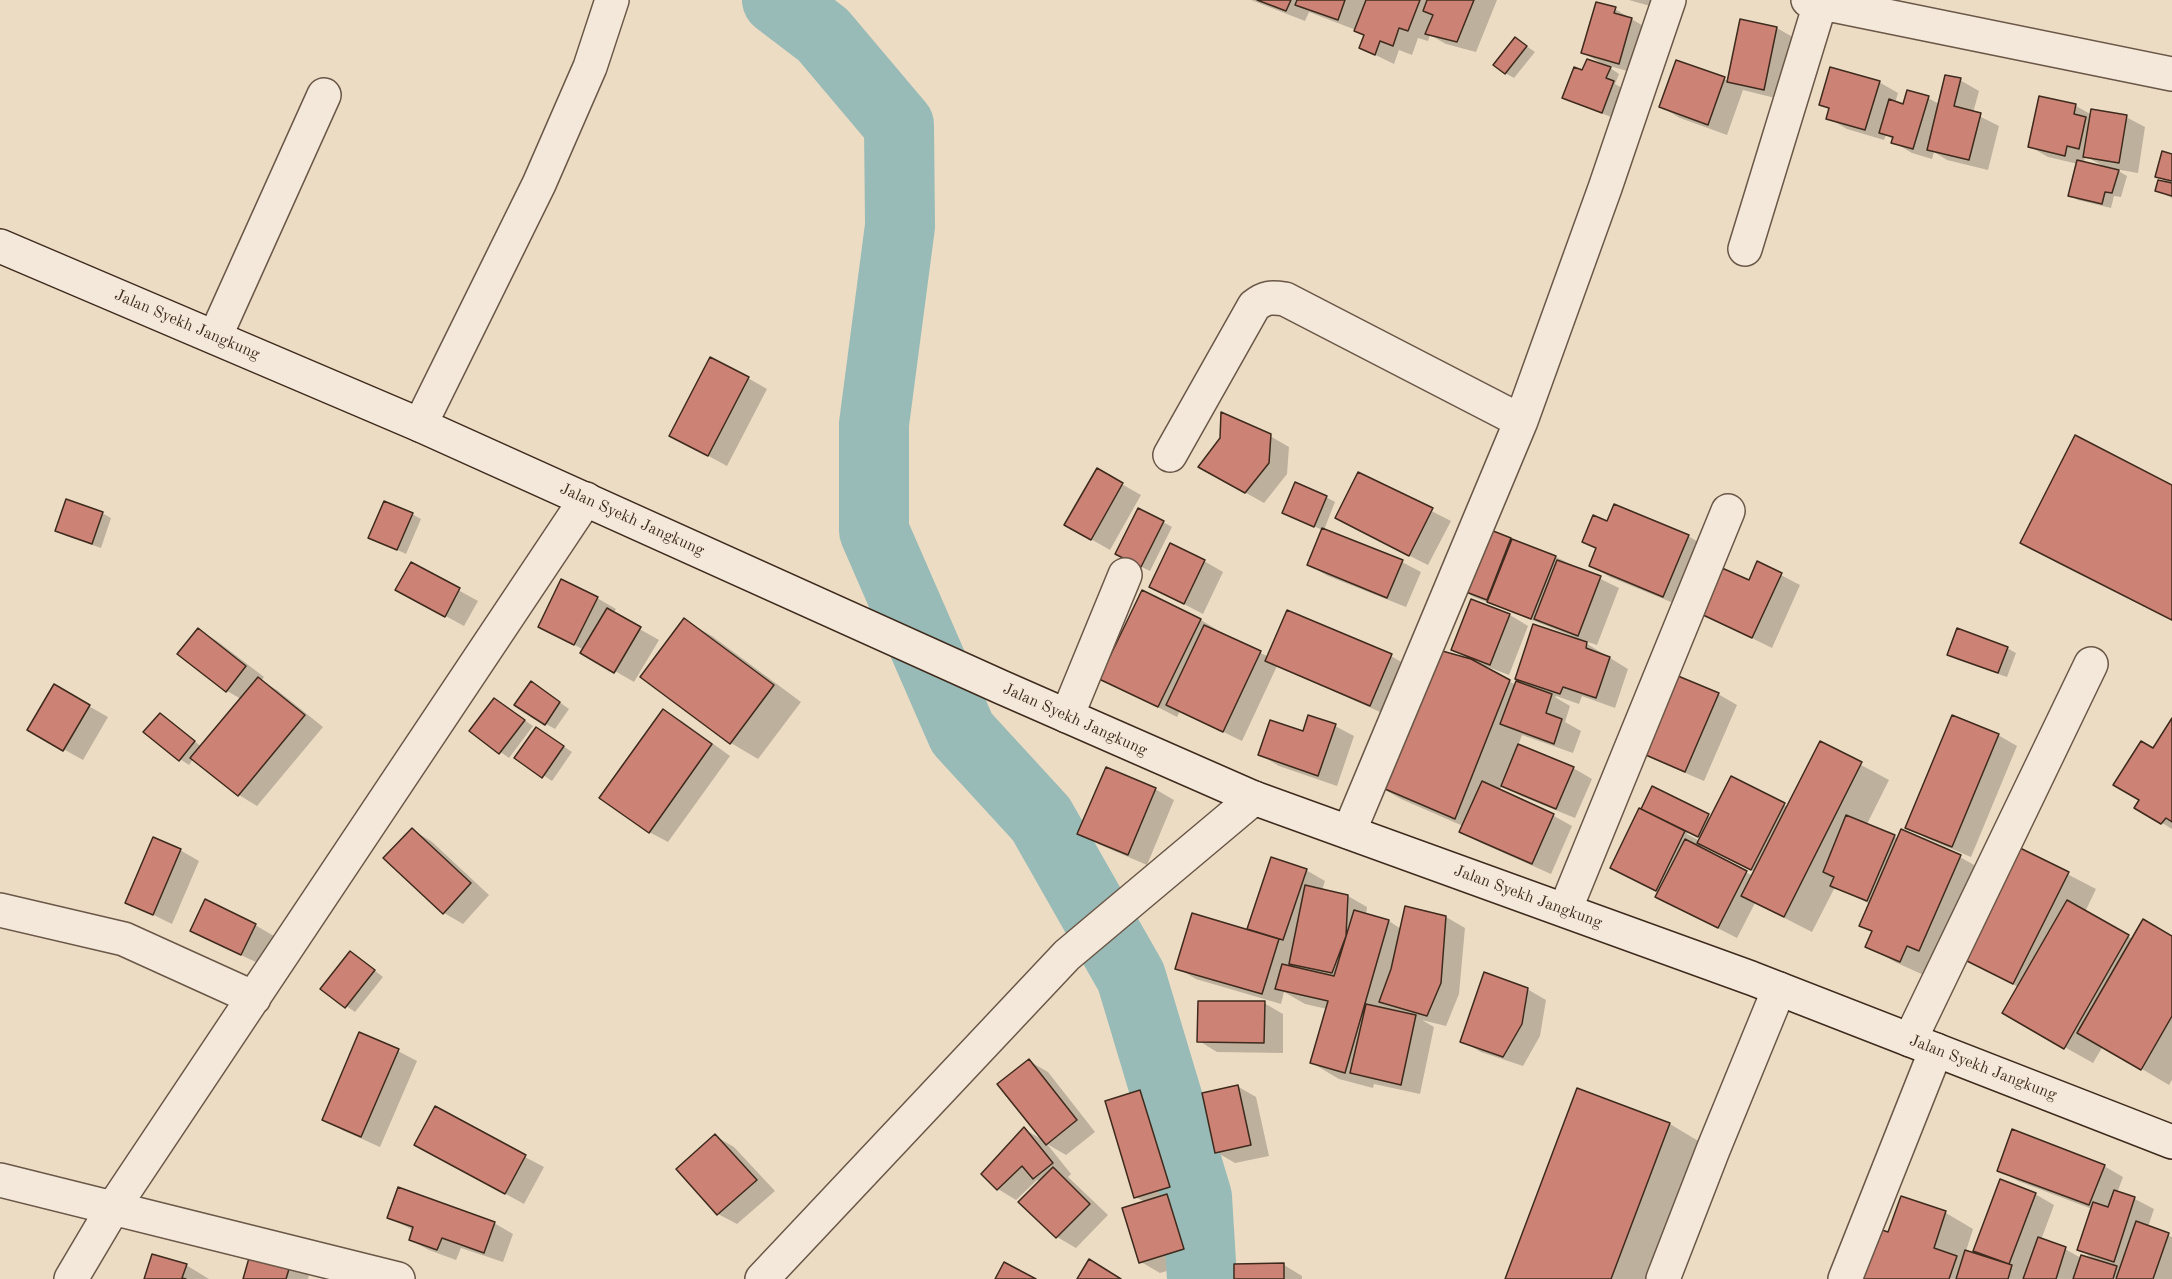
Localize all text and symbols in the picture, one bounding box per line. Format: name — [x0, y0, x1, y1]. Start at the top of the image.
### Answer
street label: Jalan Syekh Jangkung — [111, 286, 263, 364]
street label: Jalan Syekh Jangkung — [557, 479, 707, 561]
street label: Jalan Syekh Jangkung — [1000, 679, 1150, 761]
street label: Jalan Syekh Jangkung — [1451, 861, 1605, 933]
street label: Jalan Syekh Jangkung — [1907, 1031, 2059, 1105]

